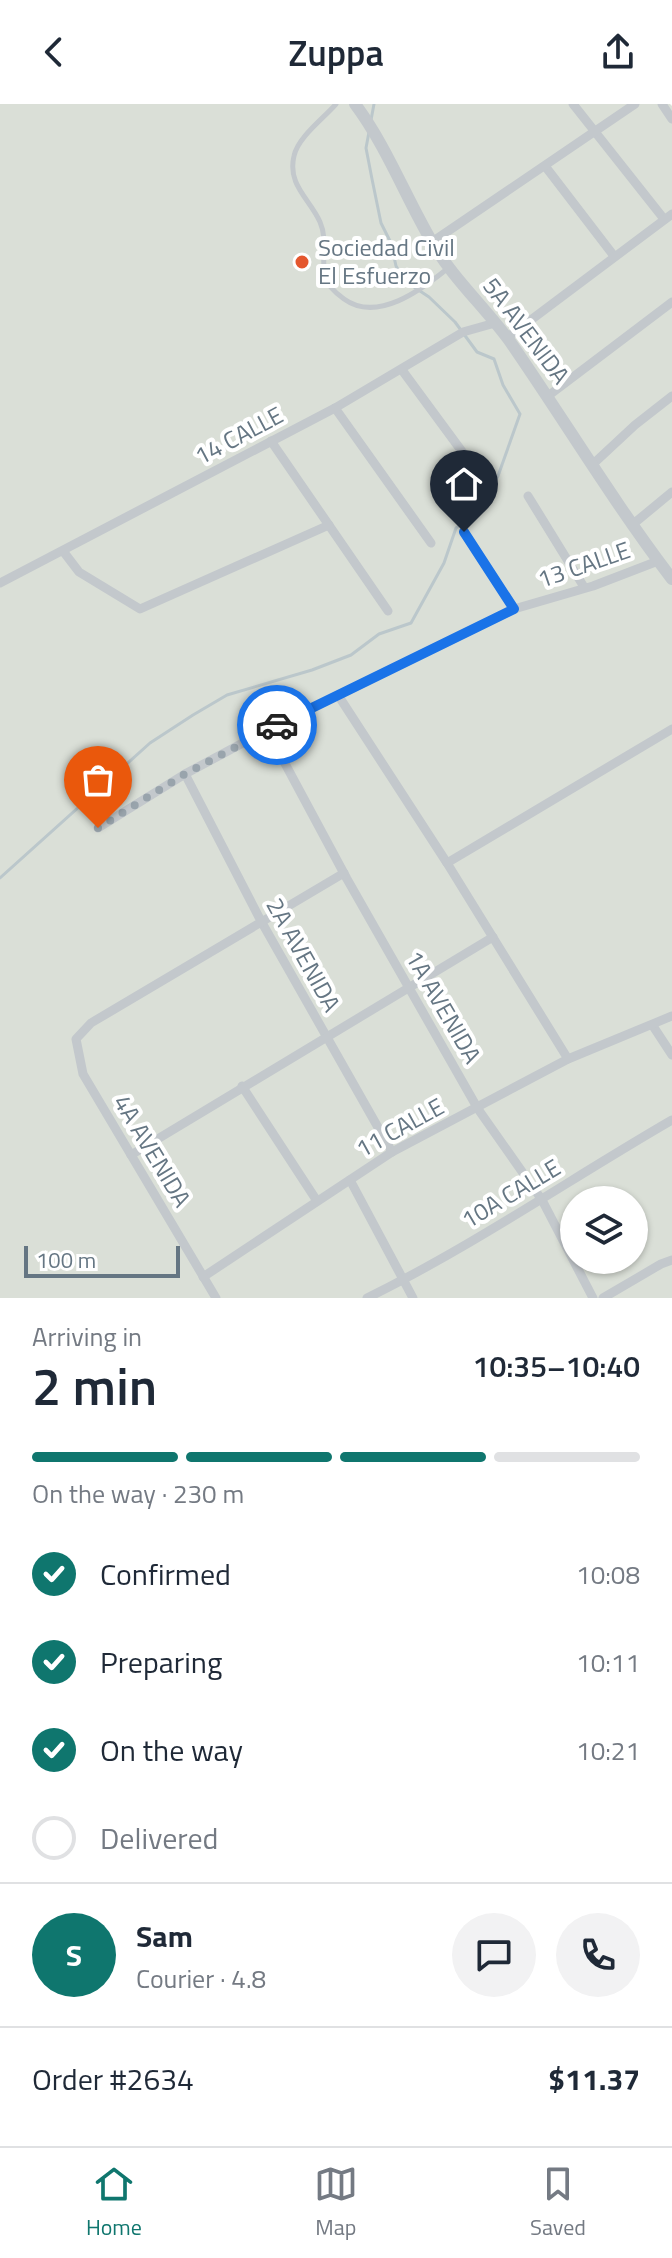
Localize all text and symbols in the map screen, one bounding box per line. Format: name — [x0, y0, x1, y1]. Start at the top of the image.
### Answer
text: Zuppa — [288, 25, 384, 80]
icon: back — [32, 30, 76, 74]
icon: share — [596, 30, 640, 74]
place label: Sociedad Civil El Esfuerzo — [318, 229, 455, 293]
marker: Sociedad Civil El Esfuerzo — [293, 253, 311, 271]
street label: 5A AVENIDA — [475, 269, 579, 391]
street label: 14 CALLE — [188, 397, 289, 473]
pin — [430, 450, 498, 532]
icon: home — [442, 462, 486, 506]
street label: 13 CALLE — [533, 531, 635, 597]
courier — [237, 685, 317, 765]
icon: car — [255, 703, 299, 747]
pin — [64, 746, 132, 828]
icon: bag — [76, 758, 120, 802]
street label: 2A AVENIDA — [258, 891, 350, 1018]
street label: 1A AVENIDA — [397, 943, 491, 1070]
street label: 4A AVENIDA — [105, 1087, 201, 1214]
street label: 11 CALLE — [349, 1088, 450, 1166]
street label: 10A CALLE — [454, 1149, 567, 1237]
map controls — [560, 1186, 648, 1274]
button: layers — [560, 1186, 648, 1274]
scale bar — [24, 1242, 180, 1278]
text: 100 m — [36, 1243, 96, 1277]
text: Arriving in — [32, 1317, 142, 1356]
text: 10:35–10:40 — [473, 1343, 640, 1389]
text: 2 min — [32, 1346, 157, 1425]
text: On the way · 230 m — [32, 1474, 244, 1513]
text: Confirmed — [100, 1551, 231, 1597]
icon: check — [32, 1552, 76, 1596]
text: 10:08 — [576, 1555, 640, 1594]
text: Preparing — [100, 1639, 222, 1685]
icon: check — [32, 1640, 76, 1684]
text: 10:11 — [576, 1643, 640, 1682]
text: On the way — [100, 1727, 243, 1773]
icon: check — [32, 1728, 76, 1772]
text: 10:21 — [576, 1731, 640, 1770]
text: Delivered — [100, 1815, 218, 1861]
text: Sam — [136, 1913, 193, 1959]
button: chat — [452, 1913, 536, 1997]
button: phone — [556, 1913, 640, 1997]
text: S — [66, 1932, 82, 1978]
text: Courier · 4.8 — [136, 1959, 266, 1998]
text: Order #2634 — [32, 2056, 194, 2102]
text: $11.37 — [548, 2056, 640, 2102]
tab: Home — [86, 2162, 142, 2244]
tab: Map — [314, 2162, 358, 2244]
tab: Saved — [530, 2162, 586, 2244]

